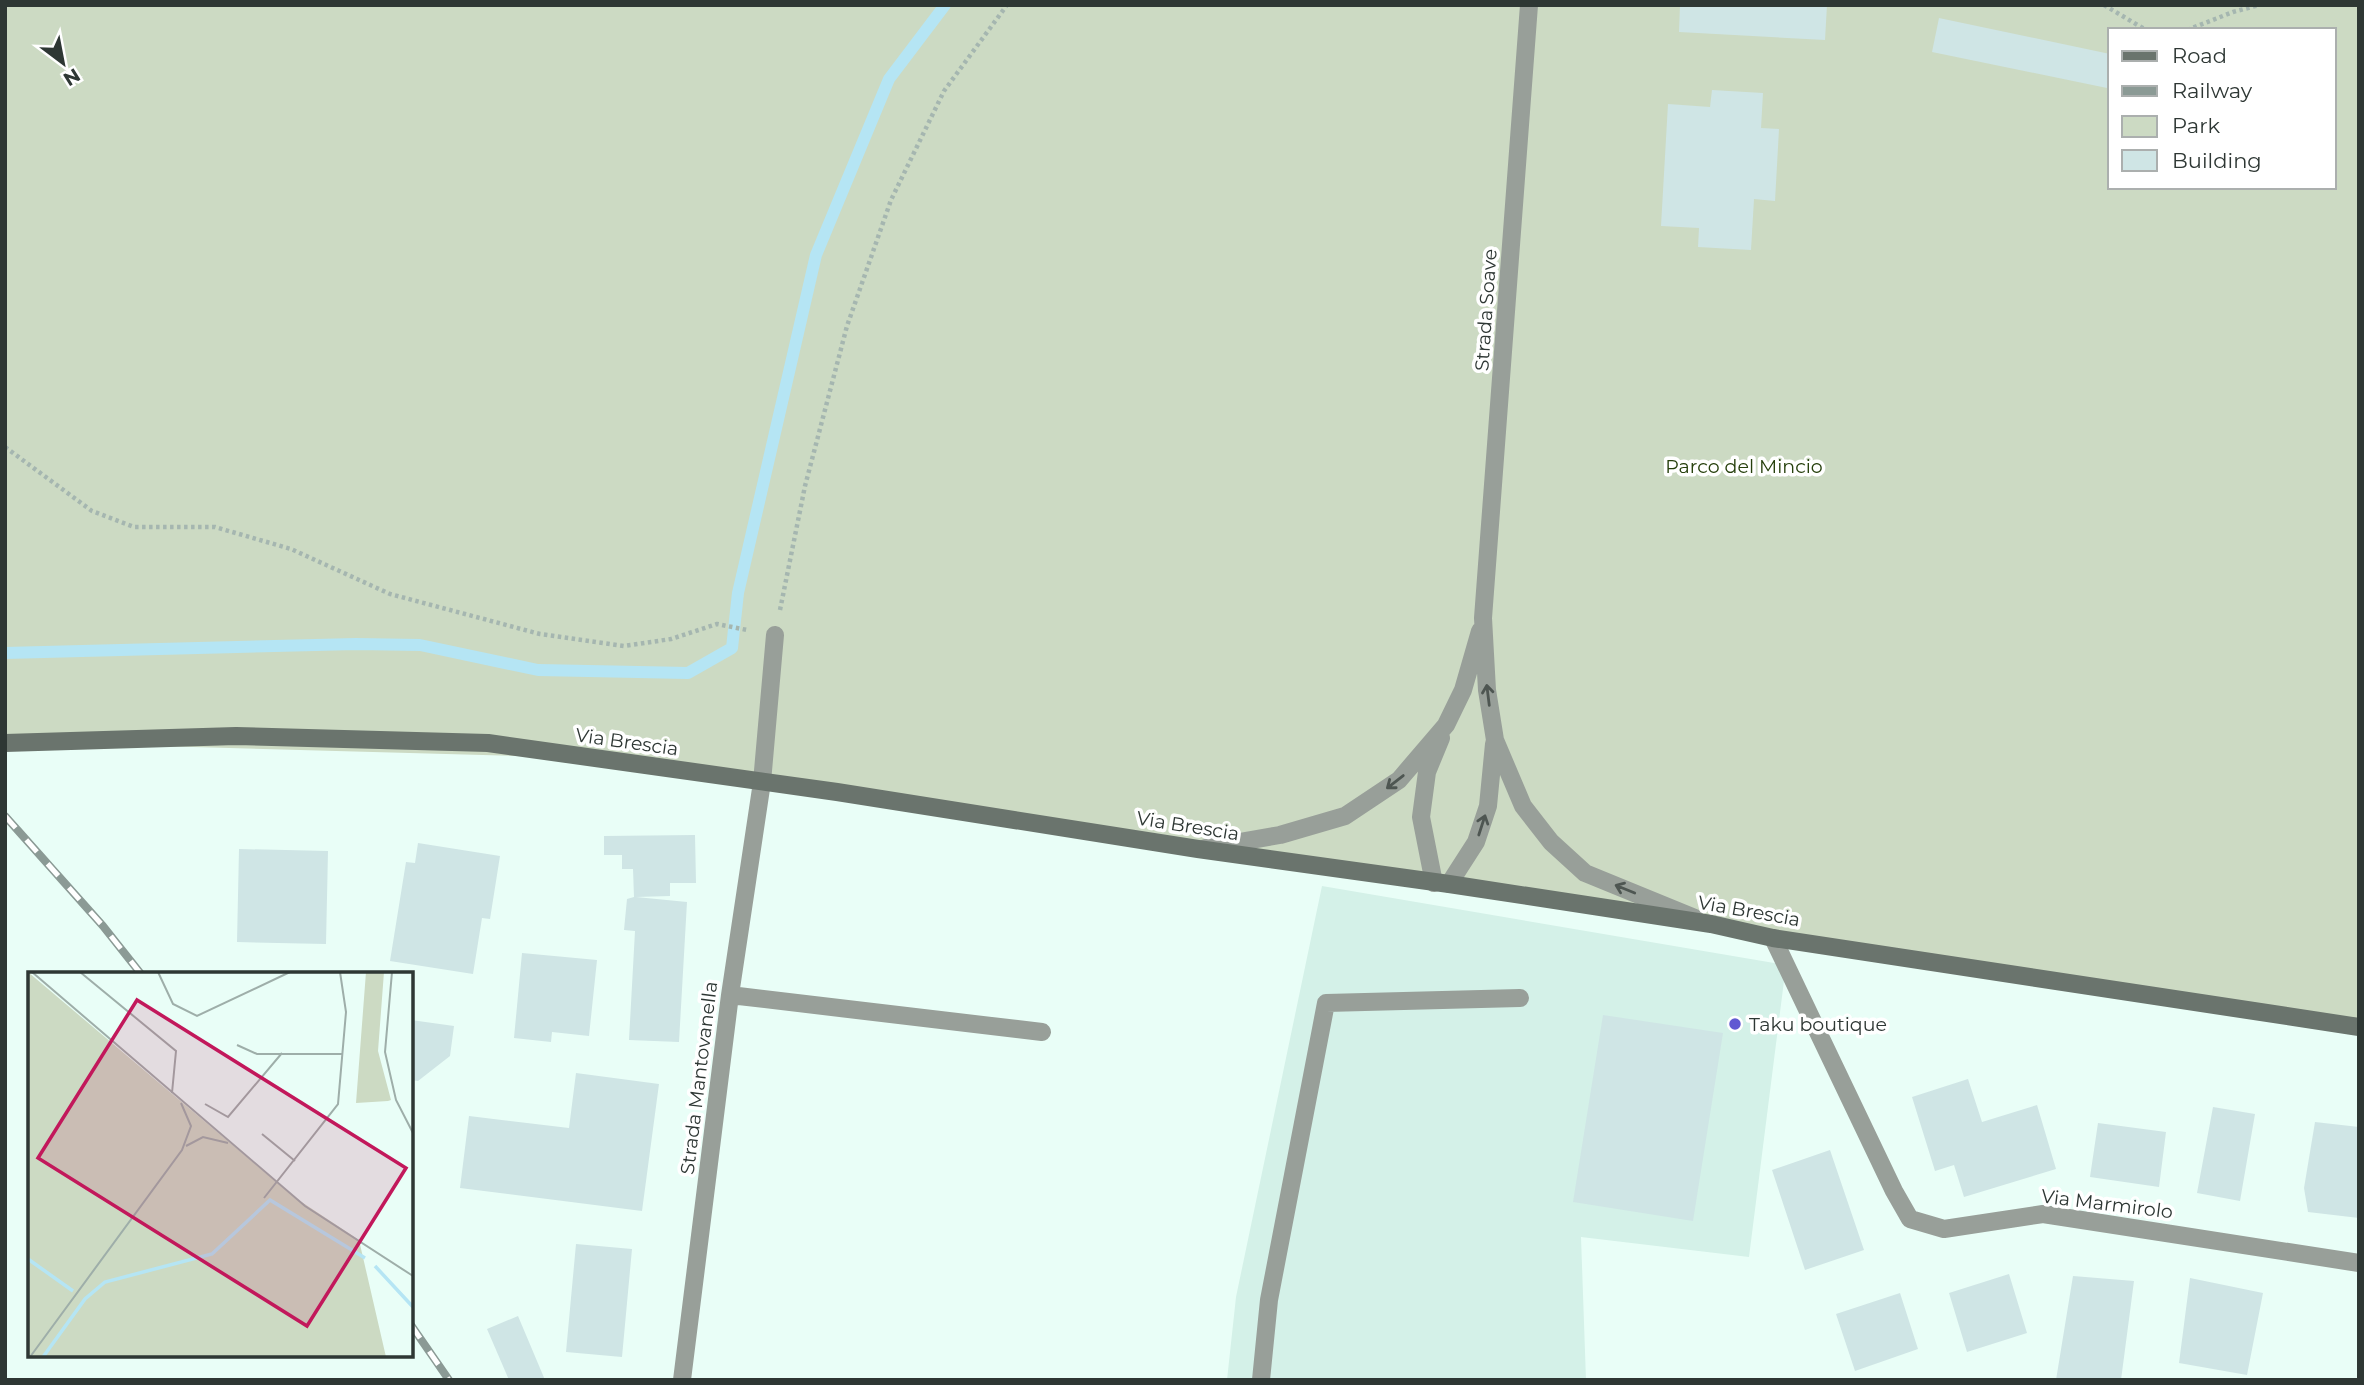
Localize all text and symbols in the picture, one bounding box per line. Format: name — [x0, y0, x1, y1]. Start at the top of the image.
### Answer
north arrow — [28, 28, 98, 98]
legend — [2108, 28, 2336, 189]
text: Road — [2172, 43, 2227, 68]
text: N — [59, 63, 84, 91]
text: Railway — [2172, 78, 2253, 103]
text: Park — [2172, 113, 2220, 138]
text: Building — [2172, 148, 2262, 173]
street label: Strada Soave — [1470, 248, 1502, 372]
park label: Parco del Mincio — [1665, 455, 1823, 478]
one-way arrow — [1482, 684, 1495, 707]
street label: Via Brescia — [574, 723, 680, 761]
one-way arrow — [1386, 774, 1404, 789]
street label: Via Brescia — [1135, 807, 1241, 845]
one-way arrow — [1477, 814, 1489, 836]
one-way arrow — [1615, 882, 1636, 895]
street label: Via Brescia — [1696, 891, 1802, 931]
inset map — [28, 972, 413, 1357]
street label: Strada Mantovanella — [676, 980, 722, 1176]
place label: Taku boutique — [1749, 1013, 1887, 1036]
marker: Taku boutique — [1727, 1016, 1743, 1032]
street label: Via Marmirolo — [2040, 1185, 2174, 1224]

